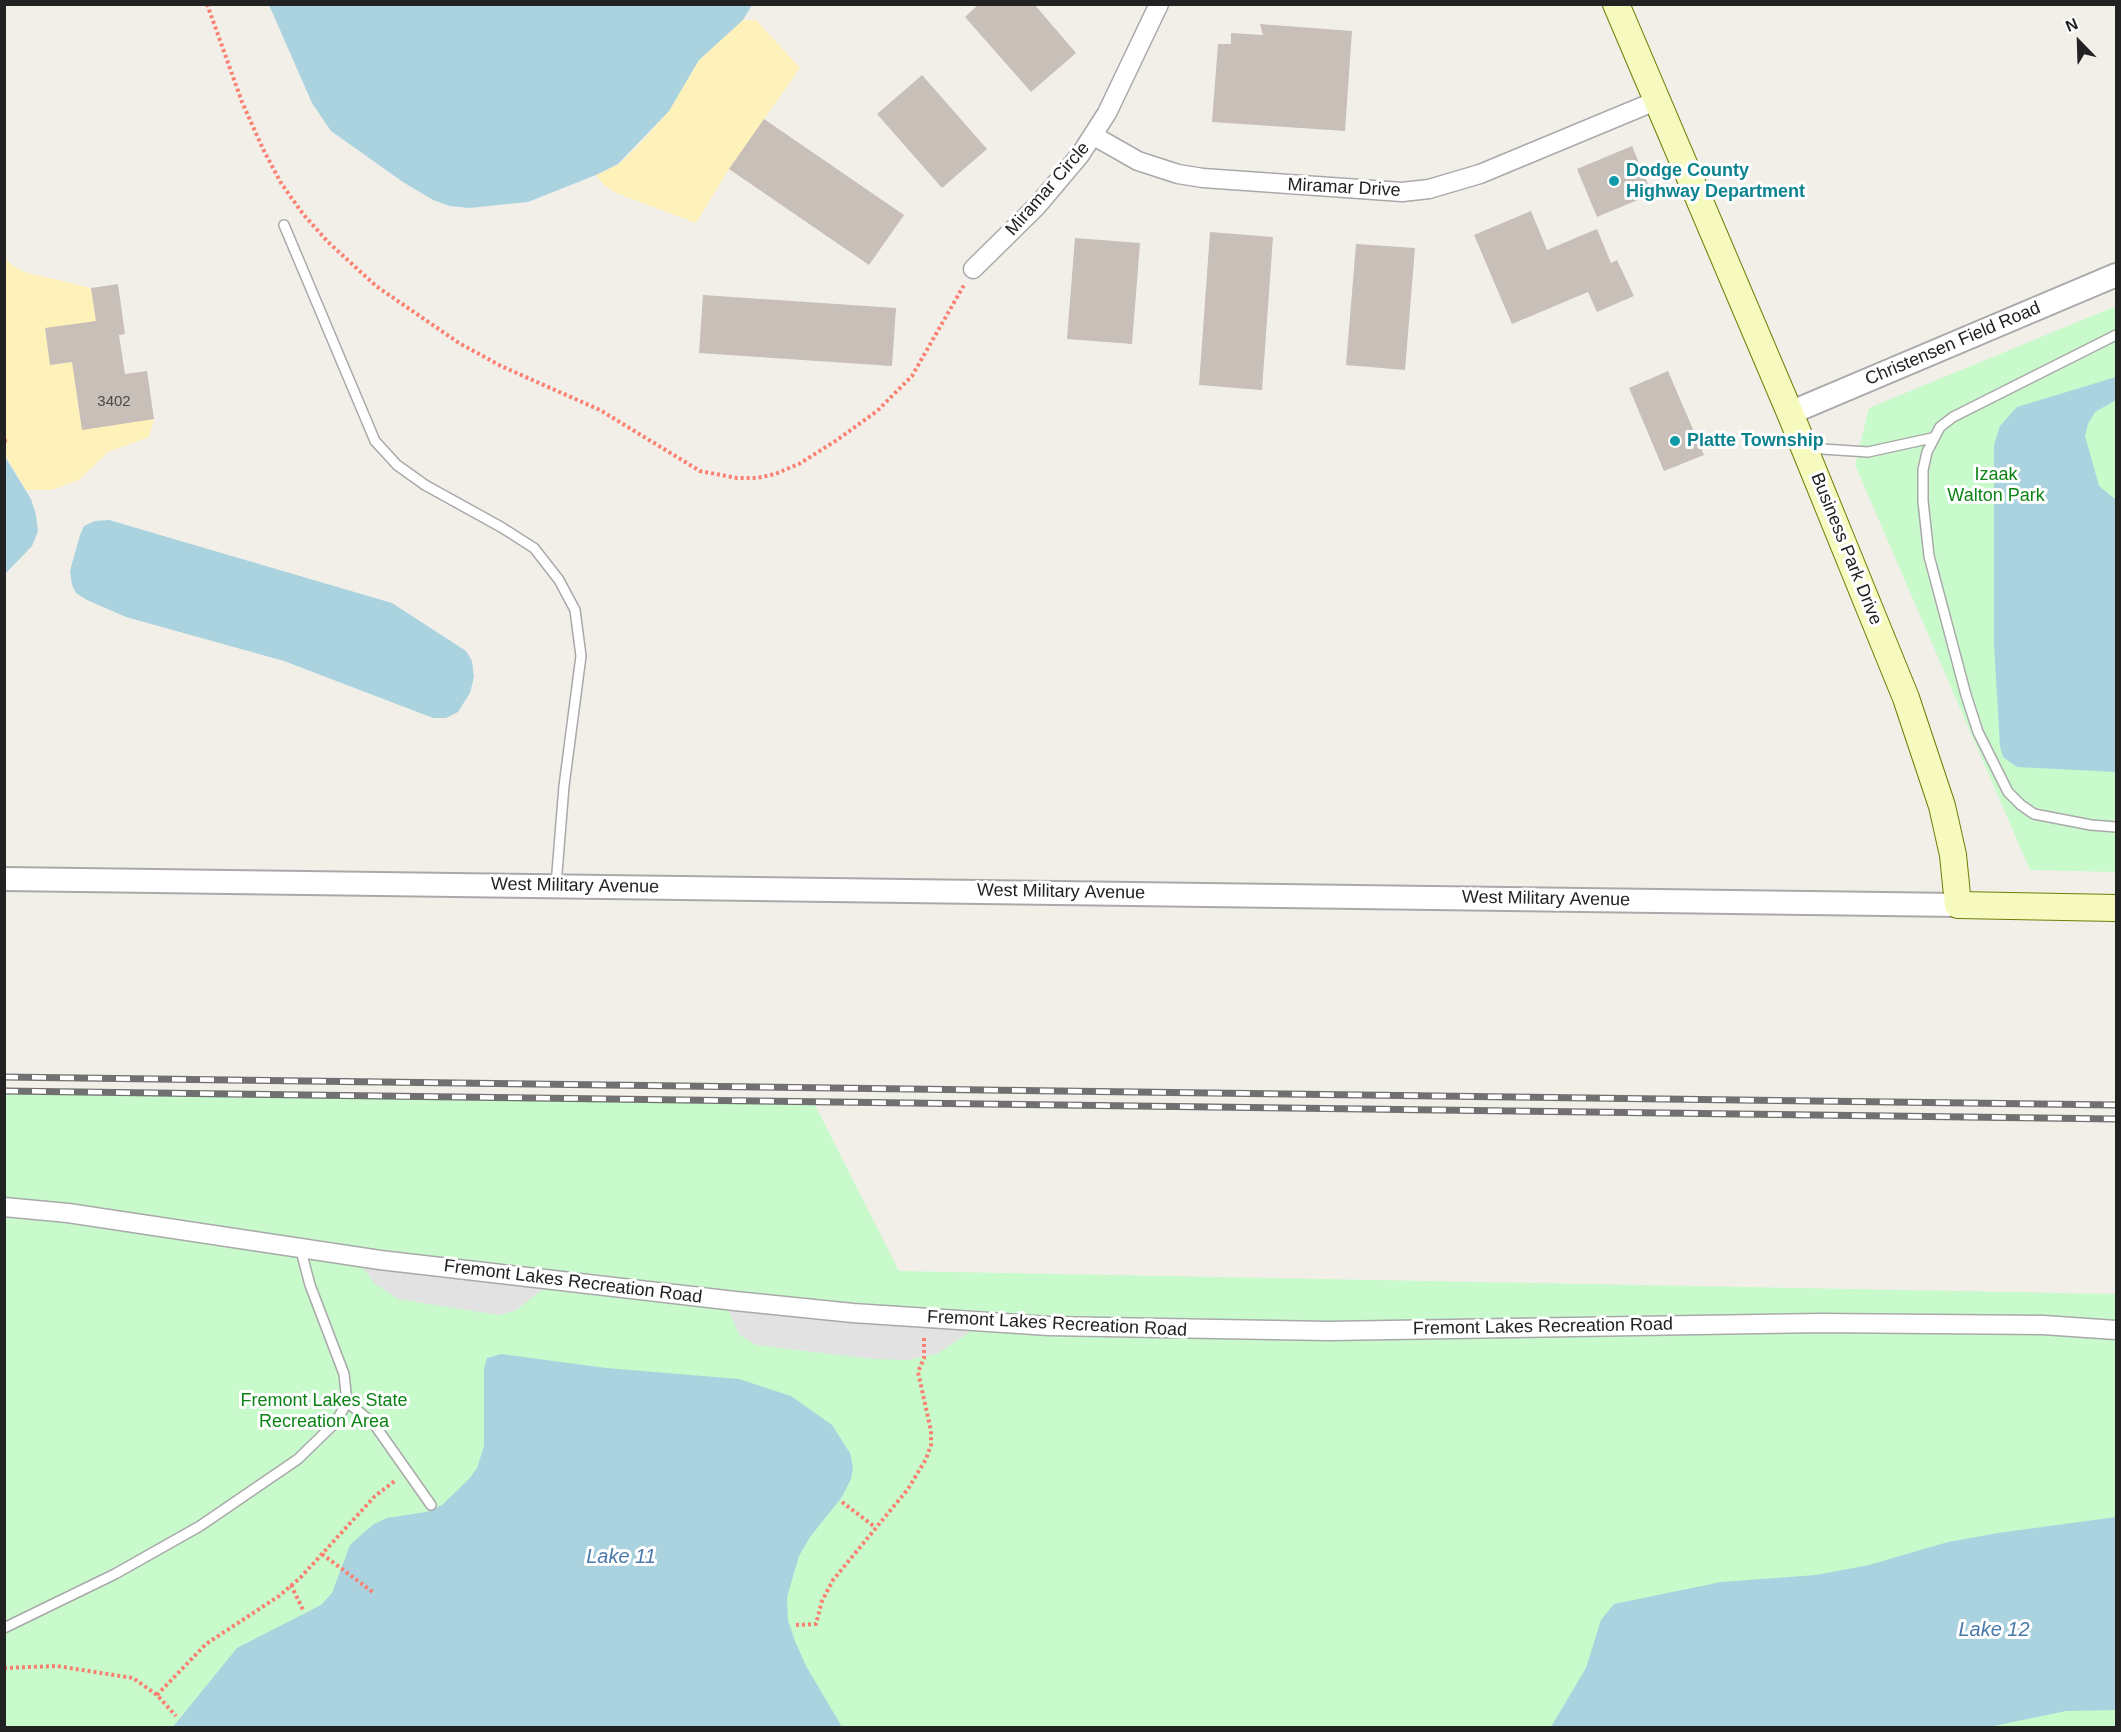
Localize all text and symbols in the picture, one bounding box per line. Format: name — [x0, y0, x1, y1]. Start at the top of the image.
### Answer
north arrow — [2049, 12, 2109, 72]
text: N — [2063, 15, 2080, 35]
street label: Miramar Circle — [1001, 138, 1095, 240]
place label: Dodge County Highway Department — [1626, 160, 1805, 202]
street label: Miramar Drive — [1287, 174, 1401, 202]
marker: Dodge County Highway Department — [1607, 174, 1621, 188]
street label: Christensen Field Road — [1862, 297, 2044, 391]
house number: 3402 — [97, 393, 131, 411]
place label: Platte Township — [1687, 430, 1824, 452]
marker: Platte Township — [1668, 434, 1682, 448]
park label: Izaak Walton Park — [1947, 464, 2045, 506]
street label: Business Park Drive — [1806, 470, 1886, 628]
street label: West Military Avenue — [491, 874, 659, 898]
street label: West Military Avenue — [977, 880, 1145, 904]
street label: West Military Avenue — [1462, 887, 1630, 911]
street label: Fremont Lakes Recreation Road — [443, 1255, 703, 1309]
street label: Fremont Lakes Recreation Road — [927, 1306, 1187, 1342]
street label: Fremont Lakes Recreation Road — [1413, 1314, 1673, 1340]
park label: Fremont Lakes State Recreation Area — [240, 1390, 408, 1432]
water label: Lake 11 — [586, 1545, 656, 1569]
water label: Lake 12 — [1958, 1618, 2030, 1642]

